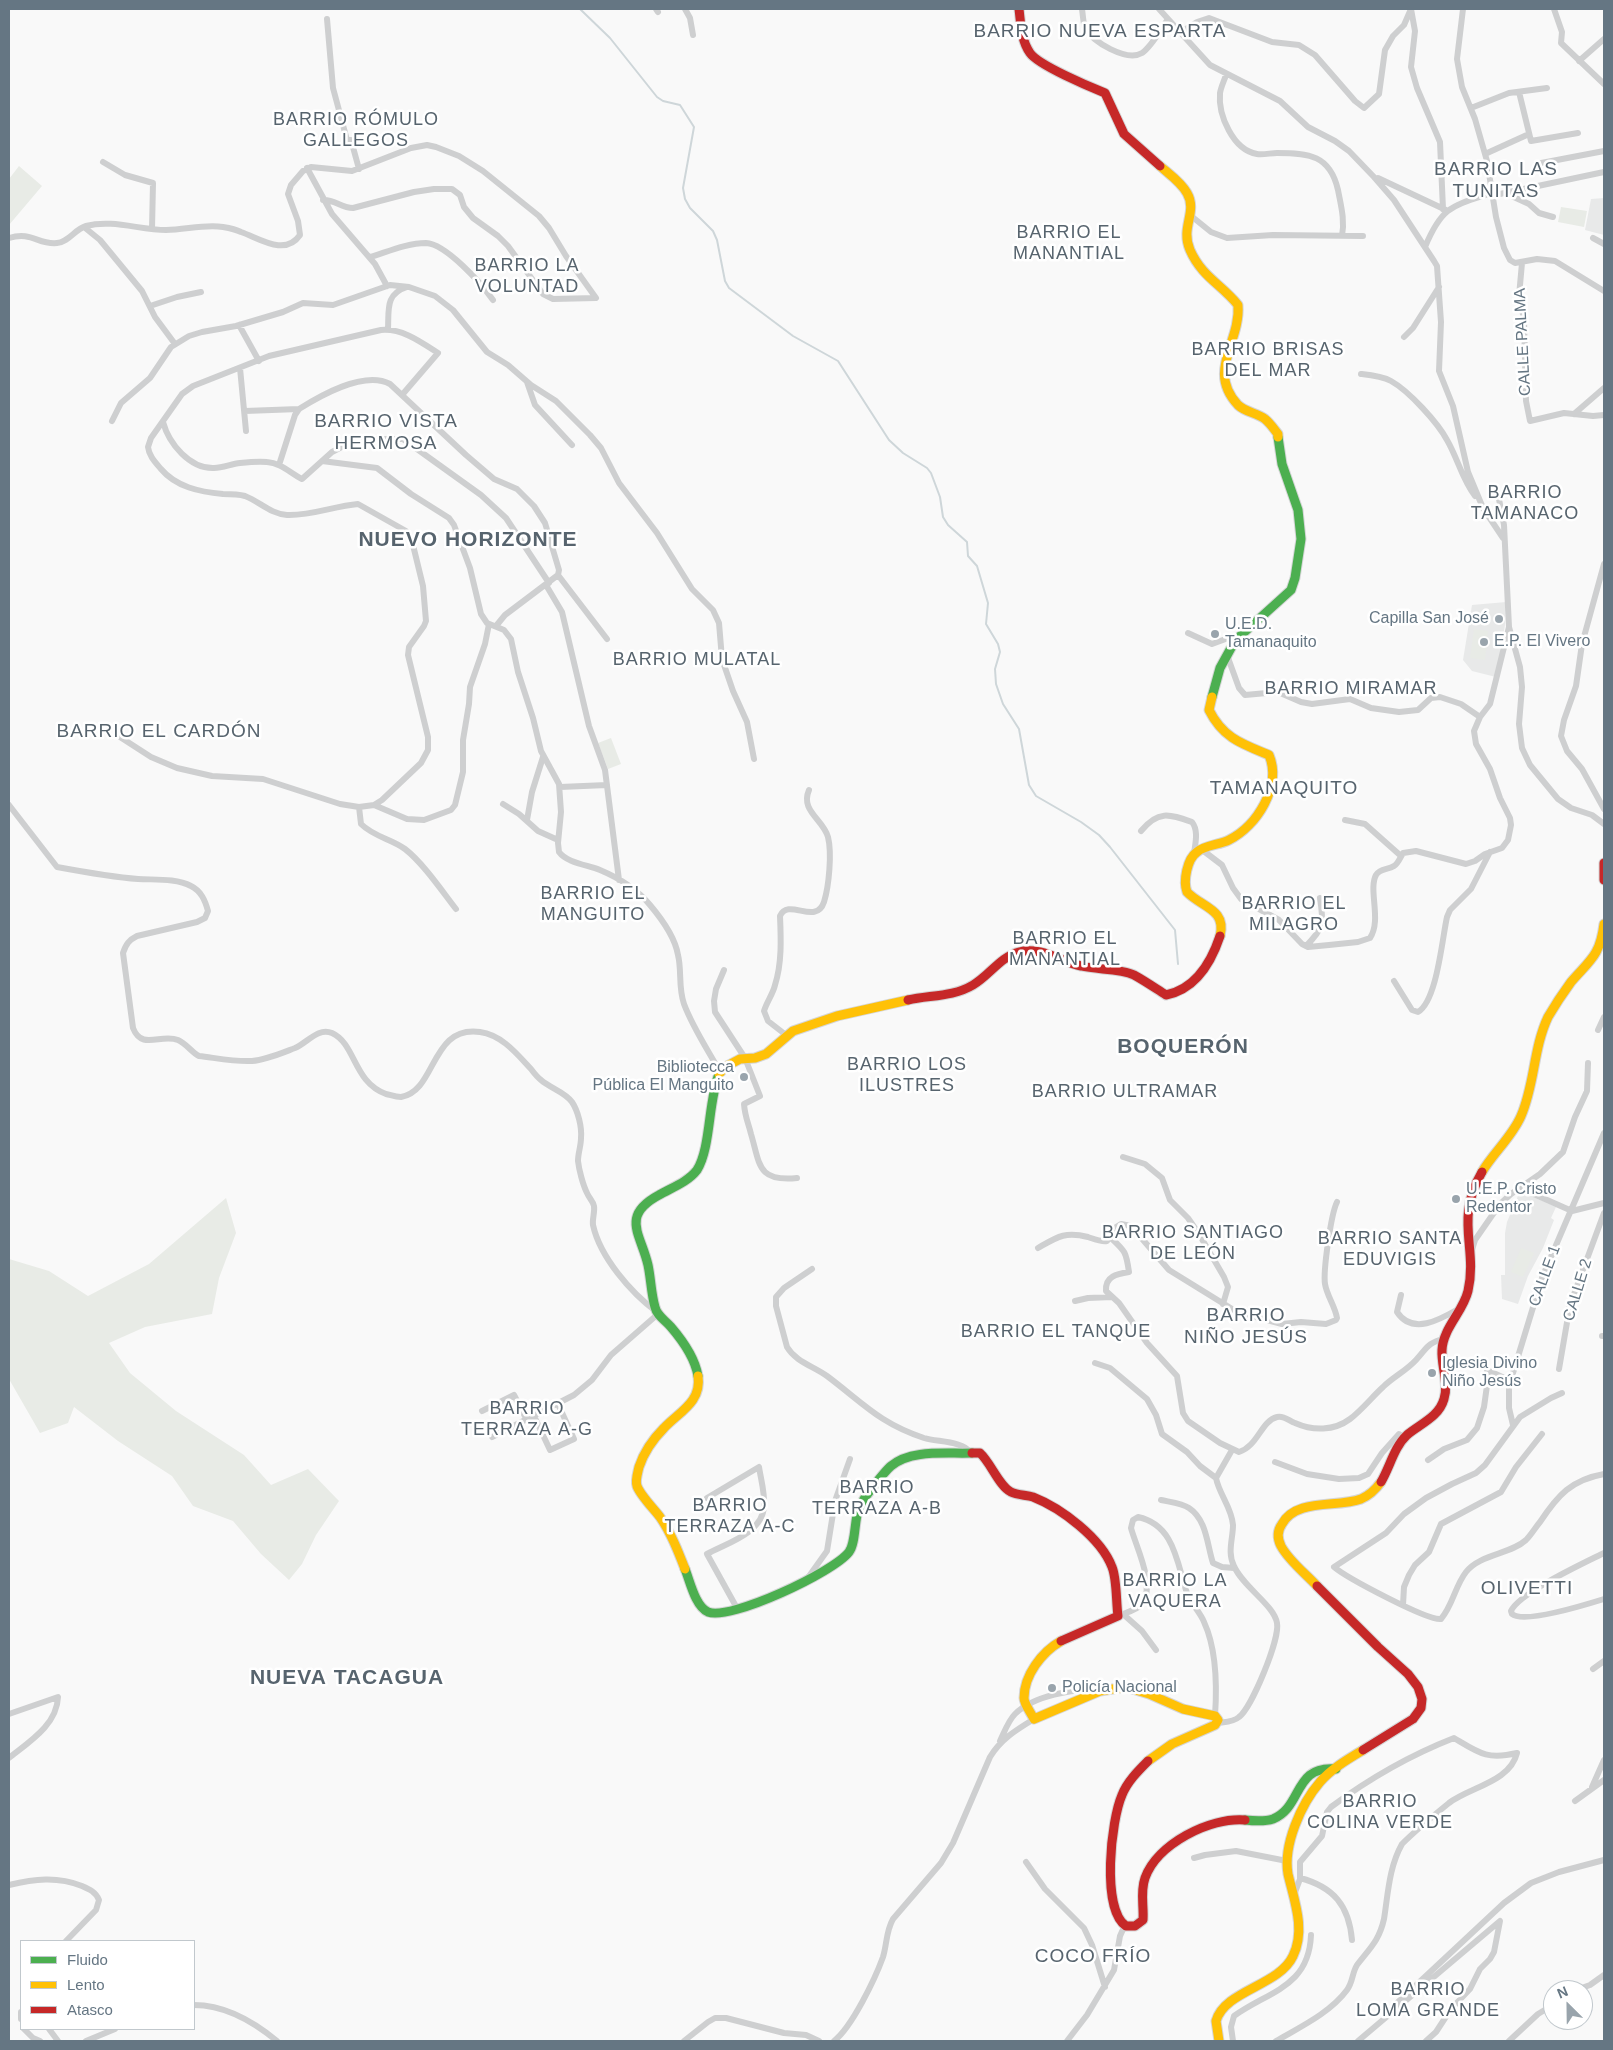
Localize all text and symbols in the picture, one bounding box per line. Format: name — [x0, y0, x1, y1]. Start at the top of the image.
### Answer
district label: BARRIO NUEVA ESPARTA — [971, 21, 1229, 43]
district label: BARRIO RÓMULO GALLEGOS — [271, 109, 441, 152]
district label: BARRIO LAS TUNITAS — [1433, 159, 1559, 203]
district label: BARRIO EL MANANTIAL — [1012, 222, 1126, 264]
district label: BARRIO LA VOLUNTAD — [473, 255, 581, 298]
street label: CALLE PALMA — [1511, 287, 1535, 397]
district label: BARRIO BRISAS DEL MAR — [1190, 339, 1346, 382]
district label: BARRIO VISTA HERMOSA — [313, 411, 459, 455]
district label: BARRIO TAMANACO — [1470, 482, 1580, 524]
district label: NUEVO HORIZONTE — [357, 527, 579, 553]
place label: Capilla San José — [1369, 609, 1489, 629]
marker: Capilla San José — [1493, 613, 1505, 625]
place label: U.E.D. Tamanaquito — [1225, 615, 1317, 653]
marker: U.E.D. Tamanaquito — [1209, 628, 1221, 640]
place label: E.P. El Vivero — [1494, 632, 1590, 652]
marker: E.P. El Vivero — [1478, 636, 1490, 648]
district label: BARRIO MULATAL — [611, 649, 783, 671]
district label: BARRIO MIRAMAR — [1263, 678, 1439, 700]
district label: BARRIO EL CARDÓN — [55, 721, 263, 743]
district label: TAMANAQUITO — [1208, 778, 1360, 800]
district label: BARRIO EL MANGUITO — [539, 883, 647, 926]
district label: BARRIO EL MILAGRO — [1240, 893, 1348, 936]
district label: BARRIO EL MANANTIAL — [1008, 928, 1122, 971]
district label: BOQUERÓN — [1116, 1034, 1250, 1060]
district label: BARRIO LOS ILUSTRES — [846, 1054, 968, 1096]
place label: Bibliotecca Pública El Manguito — [593, 1058, 734, 1096]
marker: Bibliotecca Pública El Manguito — [738, 1071, 750, 1083]
district label: BARRIO ULTRAMAR — [1030, 1081, 1220, 1103]
place label: U.E.P. Cristo Redentor — [1466, 1180, 1556, 1218]
marker: U.E.P. Cristo Redentor — [1450, 1193, 1462, 1205]
district label: BARRIO SANTIAGO DE LEÓN — [1100, 1222, 1286, 1264]
district label: BARRIO SANTA EDUVIGIS — [1316, 1228, 1464, 1270]
street label: CALLE 1 — [1525, 1243, 1565, 1309]
street label: CALLE 2 — [1559, 1257, 1597, 1323]
district label: BARRIO NIÑO JESÚS — [1183, 1305, 1309, 1349]
district label: BARRIO EL TANQUE — [959, 1321, 1153, 1343]
place label: Iglesia Divino Niño Jesús — [1442, 1354, 1537, 1392]
marker: Iglesia Divino Niño Jesús — [1426, 1367, 1438, 1379]
district label: BARRIO TERRAZA A-G — [460, 1398, 594, 1440]
district label: BARRIO TERRAZA A-B — [811, 1477, 943, 1520]
district label: BARRIO TERRAZA A-C — [663, 1495, 797, 1538]
district label: BARRIO LA VAQUERA — [1121, 1570, 1229, 1612]
district label: OLIVETTI — [1480, 1578, 1574, 1600]
district label: NUEVA TACAGUA — [248, 1665, 446, 1691]
place label: Policía Nacional — [1062, 1678, 1177, 1698]
marker: Policía Nacional — [1046, 1682, 1058, 1694]
district label: BARRIO COLINA VERDE — [1305, 1791, 1455, 1834]
legend — [20, 1940, 195, 2030]
district label: COCO FRÍO — [1034, 1946, 1152, 1968]
text: Fluido — [67, 1951, 108, 1968]
text: Lento — [67, 1976, 105, 1993]
district label: BARRIO LOMA GRANDE — [1355, 1979, 1501, 2022]
north arrow — [1543, 1980, 1593, 2030]
text: N — [1555, 1983, 1570, 2001]
text: Atasco — [67, 2001, 113, 2018]

